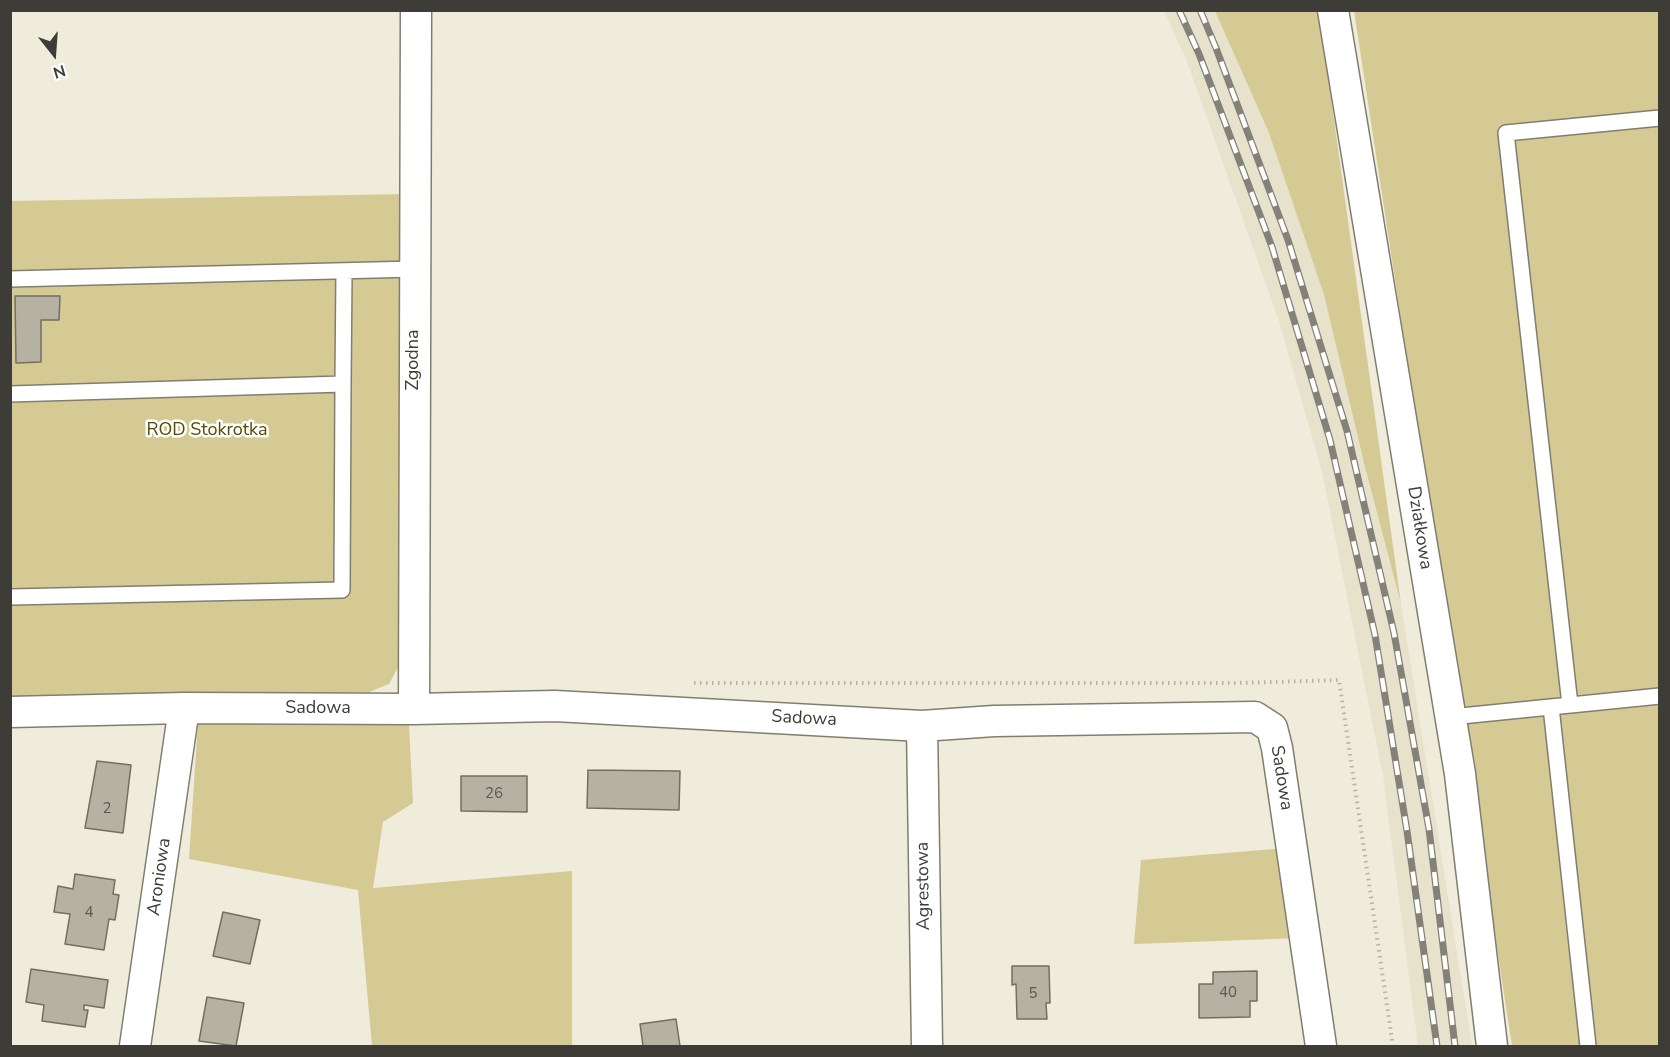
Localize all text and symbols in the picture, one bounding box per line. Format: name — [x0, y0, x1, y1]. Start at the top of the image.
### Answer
north arrow — [24, 24, 84, 84]
text: N — [50, 59, 68, 83]
street label: Zgodna — [403, 329, 425, 391]
park label: ROD Stokrotka — [147, 420, 267, 442]
street label: Działkowa — [1402, 485, 1436, 571]
street label: Sadowa — [285, 698, 351, 720]
street label: Sadowa — [771, 707, 837, 731]
street label: Sadowa — [1265, 744, 1297, 812]
house number: 26 — [485, 785, 503, 803]
house number: 2 — [103, 800, 111, 818]
street label: Aroniowa — [144, 837, 176, 917]
street label: Agrestowa — [912, 842, 936, 930]
house number: 4 — [85, 904, 93, 922]
house number: 40 — [1219, 984, 1237, 1002]
house number: 5 — [1029, 985, 1037, 1003]

